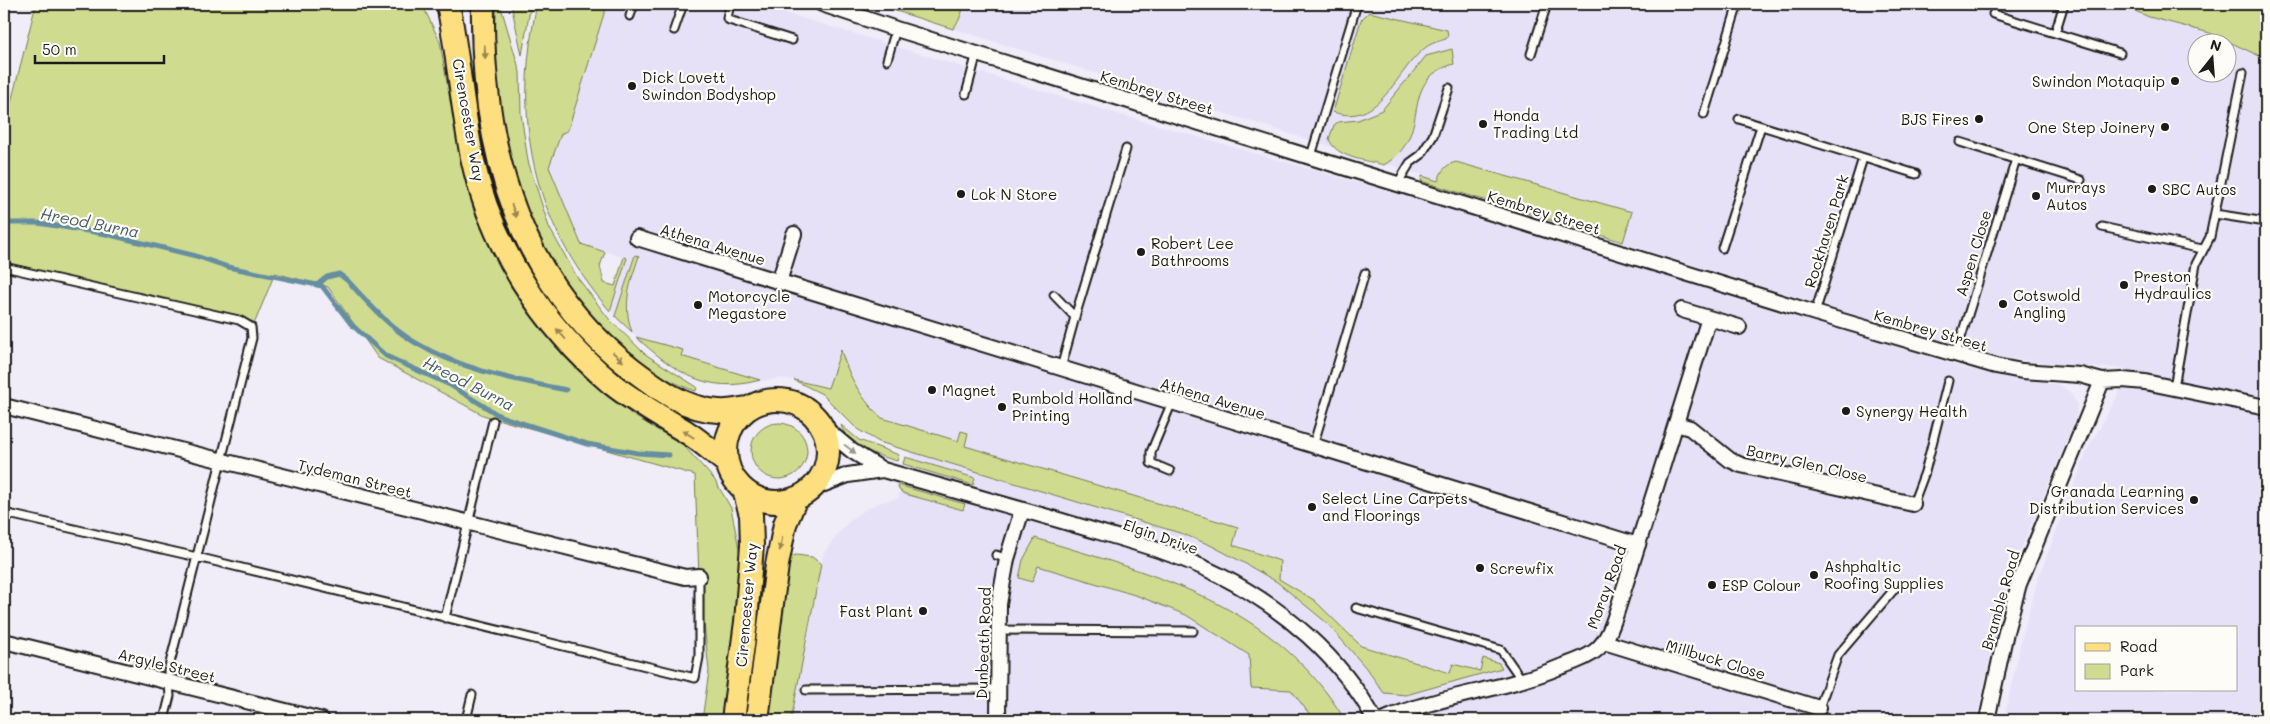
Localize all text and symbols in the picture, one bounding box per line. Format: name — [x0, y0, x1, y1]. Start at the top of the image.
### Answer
scale bar — [35, 32, 164, 64]
north arrow — [2188, 32, 2238, 82]
text: N — [2208, 34, 2224, 56]
text: 50 m — [42, 39, 77, 59]
one-way arrow — [481, 45, 489, 61]
street label: Cirencester Way — [448, 57, 490, 183]
street label: Kembrey Street — [1098, 65, 1216, 119]
place label: Dick Lovett Swindon Bodyshop — [642, 67, 776, 104]
place label: Swindon Motaquip — [2032, 71, 2165, 91]
marker: Swindon Motaquip — [2169, 75, 2181, 87]
marker: Dick Lovett Swindon Bodyshop — [626, 80, 638, 92]
place label: Honda Trading Ltd — [1493, 105, 1578, 142]
place label: BJS Fires — [1901, 109, 1969, 129]
marker: BJS Fires — [1973, 113, 1985, 125]
place label: One Step Joinery — [2028, 117, 2155, 137]
marker: Honda Trading Ltd — [1477, 118, 1489, 130]
marker: One Step Joinery — [2159, 121, 2171, 133]
street label: Rockhaven Park — [1799, 172, 1853, 290]
place label: Murrays Autos — [2046, 177, 2106, 214]
place label: SBC Autos — [2162, 179, 2237, 199]
marker: SBC Autos — [2146, 183, 2158, 195]
place label: Lok N Store — [971, 184, 1057, 204]
street label: Kembrey Street — [1485, 185, 1603, 239]
marker: Lok N Store — [955, 188, 967, 200]
marker: Murrays Autos — [2030, 190, 2042, 202]
water label: Hreod Burna — [39, 202, 141, 242]
one-way arrow — [511, 204, 518, 219]
street label: Aspen Close — [1950, 207, 1996, 299]
street label: Athena Avenue — [658, 218, 768, 270]
place label: Robert Lee Bathrooms — [1151, 233, 1234, 270]
marker: Robert Lee Bathrooms — [1135, 246, 1147, 258]
place label: Preston Hydraulics — [2134, 266, 2212, 303]
marker: Preston Hydraulics — [2118, 279, 2130, 291]
place label: Cotswold Angling — [2013, 285, 2080, 322]
place label: Motorcycle Megastore — [708, 286, 790, 323]
marker: Cotswold Angling — [1997, 298, 2009, 310]
marker: Motorcycle Megastore — [692, 299, 704, 311]
street label: Kembrey Street — [1872, 304, 1990, 356]
one-way arrow — [556, 328, 567, 340]
water label: Hreod Burna — [420, 351, 518, 415]
one-way arrow — [611, 351, 623, 363]
street label: Athena Avenue — [1158, 372, 1268, 424]
place label: Magnet — [942, 380, 996, 400]
marker: Magnet — [926, 384, 938, 396]
place label: Rumbold Holland Printing — [1012, 388, 1133, 425]
marker: Rumbold Holland Printing — [996, 401, 1008, 413]
place label: Synergy Health — [1856, 401, 1967, 421]
marker: Synergy Health — [1840, 405, 1852, 417]
one-way arrow — [681, 429, 695, 438]
street label: Barry Glen Close — [1745, 439, 1869, 487]
one-way arrow — [843, 444, 856, 455]
street label: Tydeman Street — [296, 454, 414, 502]
place label: Granada Learning Distribution Services — [2029, 481, 2184, 518]
place label: Select Line Carpets and Floorings — [1322, 488, 1468, 525]
marker: Granada Learning Distribution Services — [2188, 494, 2200, 506]
marker: Select Line Carpets and Floorings — [1306, 501, 1318, 513]
street label: Elgin Drive — [1121, 514, 1201, 558]
one-way arrow — [776, 536, 784, 552]
street label: Cirencester Way — [731, 542, 761, 668]
street label: Moray Road — [1582, 542, 1630, 632]
street label: Bramble Road — [1976, 548, 2024, 652]
place label: Ashphaltic Roofing Supplies — [1824, 556, 1944, 593]
place label: Screwfix — [1490, 558, 1554, 578]
marker: Screwfix — [1474, 562, 1486, 574]
marker: Ashphaltic Roofing Supplies — [1808, 569, 1820, 581]
place label: ESP Colour — [1722, 575, 1801, 595]
marker: ESP Colour — [1706, 579, 1718, 591]
street label: Dunbeath Road — [971, 587, 995, 699]
place label: Fast Plant — [839, 601, 913, 621]
marker: Fast Plant — [917, 605, 929, 617]
legend — [2075, 626, 2238, 692]
street label: Millbuck Close — [1664, 634, 1768, 684]
text: Road — [2120, 636, 2157, 656]
street label: Argyle Street — [116, 643, 218, 687]
text: Park — [2120, 660, 2154, 680]

